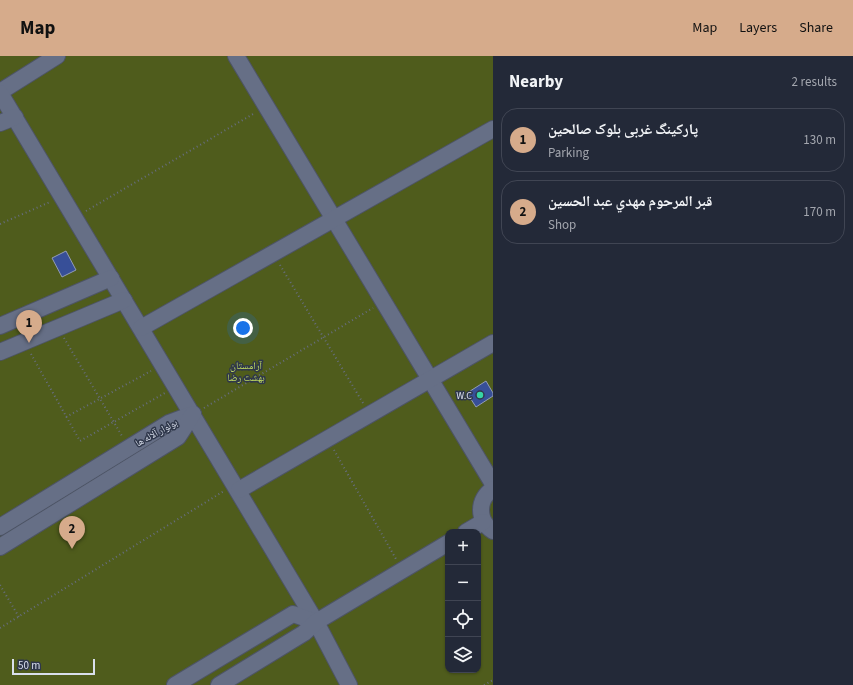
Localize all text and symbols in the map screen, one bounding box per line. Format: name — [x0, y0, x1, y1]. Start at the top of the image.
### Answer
text: Map — [20, 15, 55, 42]
text: Map — [692, 18, 717, 38]
text: Layers — [739, 18, 777, 38]
text: Share — [799, 18, 833, 38]
text: Nearby — [509, 70, 563, 94]
text: 2 results — [792, 73, 837, 91]
text: پارکینگ غربی بلوک صالحین — [548, 119, 698, 140]
text: 1 — [520, 131, 526, 149]
text: 130 m — [803, 131, 836, 149]
text: Parking — [548, 144, 589, 162]
text: قبر المرحوم مهدي عبد الحسين — [548, 191, 712, 212]
text: 2 — [520, 203, 526, 221]
text: 170 m — [803, 203, 836, 221]
text: Shop — [548, 216, 576, 234]
pin: 1 — [16, 310, 42, 343]
your location — [233, 318, 253, 338]
park label: آرامستان بهشت رضا — [227, 359, 265, 385]
place label: W.C — [456, 389, 472, 403]
marker: W.C — [475, 390, 485, 400]
street label: بولوار آلاله ها — [133, 415, 180, 450]
pin: 2 — [59, 516, 85, 549]
map controls — [445, 529, 481, 673]
button: + — [445, 529, 481, 565]
button: − — [445, 565, 481, 601]
button: locate — [445, 601, 481, 637]
button: layers — [445, 637, 481, 673]
scale bar — [12, 657, 95, 676]
text: 50 m — [18, 658, 40, 673]

